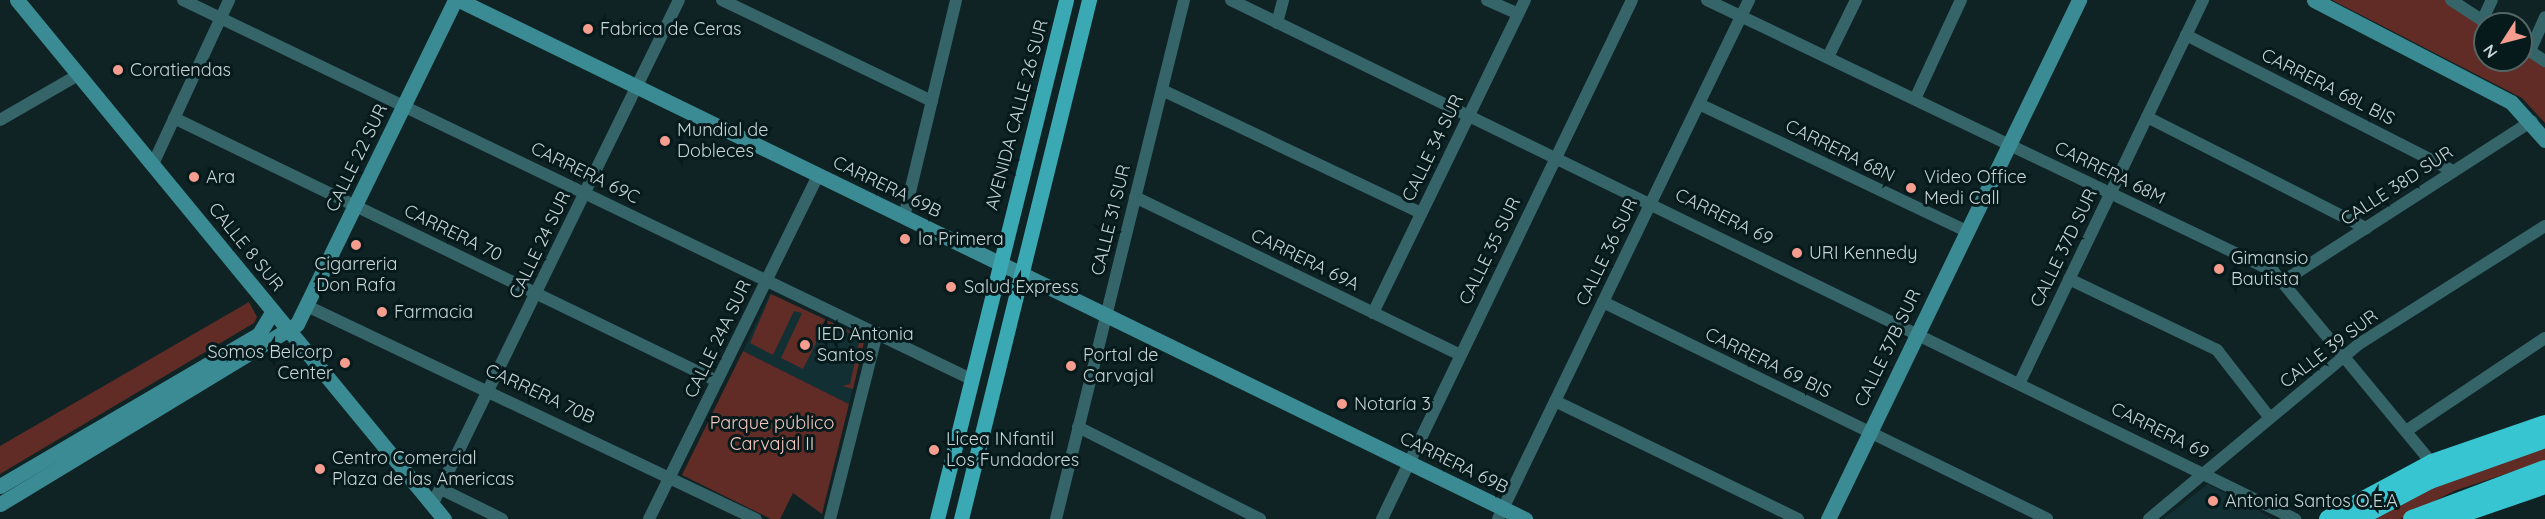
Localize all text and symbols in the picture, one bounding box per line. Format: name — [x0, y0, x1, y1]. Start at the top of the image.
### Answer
north arrow — [2473, 12, 2533, 72]
street label: AVENIDA CALLE 26 SUR — [981, 17, 1053, 213]
place label: Fabrica de Ceras — [600, 18, 742, 40]
marker: Fabrica de Ceras — [581, 22, 595, 36]
text: N — [2479, 41, 2502, 62]
street label: CARRERA 68L BIS — [2258, 44, 2398, 130]
place label: Coratiendas — [130, 59, 231, 81]
marker: Coratiendas — [111, 63, 125, 77]
street label: CALLE 34 SUR — [1398, 91, 1468, 205]
street label: CALLE 22 SUR — [322, 100, 392, 216]
street label: CARRERA 68N — [1782, 115, 1898, 187]
place label: Mundial de Dobleces — [677, 120, 768, 162]
marker: Mundial de Dobleces — [658, 134, 672, 148]
street label: CARRERA 69C — [527, 137, 643, 209]
street label: CARRERA 68M — [2051, 137, 2169, 209]
street label: CALLE 38D SUR — [2337, 142, 2457, 230]
street label: CARRERA 69B — [829, 151, 945, 223]
street label: CALLE 31 SUR — [1087, 162, 1135, 278]
place label: Ara — [206, 166, 235, 188]
place label: Video Office Medi Call — [1924, 167, 2027, 210]
marker: Ara — [187, 170, 201, 184]
marker: Video Office Medi Call — [1902, 179, 1920, 197]
street label: CARRERA 69 — [1672, 184, 1776, 250]
street label: CALLE 37D SUR — [2026, 185, 2102, 311]
street label: CALLE 24 SUR — [505, 188, 575, 302]
street label: CALLE 35 SUR — [1455, 194, 1525, 308]
street label: CALLE 36 SUR — [1572, 195, 1642, 309]
street label: CALLE 8 SUR — [204, 198, 288, 296]
street label: CARRERA 70 — [400, 200, 506, 266]
street label: CARRERA 69A — [1247, 224, 1363, 296]
place label: la Primera — [918, 228, 1004, 250]
marker: la Primera — [896, 230, 914, 248]
marker: Cigarreria Don Rafa — [349, 238, 363, 252]
place label: URI Kennedy — [1809, 242, 1917, 264]
marker: URI Kennedy — [1790, 246, 1804, 260]
place label: Gimansio Bautista — [2231, 248, 2308, 290]
place label: Cigarreria Don Rafa — [315, 254, 397, 296]
marker: Gimansio Bautista — [2212, 262, 2226, 276]
place label: Salud Express — [964, 276, 1079, 298]
street label: CALLE 24A SUR — [680, 277, 756, 401]
marker: Salud Express — [942, 278, 960, 296]
street label: CALLE 37B SUR — [1850, 286, 1926, 410]
place label: Farmacia — [394, 301, 473, 323]
marker: Farmacia — [375, 305, 389, 319]
street label: CALLE 39 SUR — [2276, 305, 2382, 393]
street label: CARRERA 69 BIS — [1702, 323, 1834, 403]
place label: IED Antonia Santos — [817, 324, 914, 366]
marker: IED Antonia Santos — [798, 338, 812, 352]
place label: Somos Belcorp Center — [208, 342, 333, 385]
place label: Portal de Carvajal — [1083, 345, 1158, 388]
marker: Somos Belcorp Center — [338, 356, 352, 370]
street label: CARRERA 70B — [482, 359, 598, 429]
marker: Portal de Carvajal — [1064, 359, 1078, 373]
place label: Notaría 3 — [1354, 393, 1431, 415]
marker: Notaría 3 — [1335, 397, 1349, 411]
street label: CARRERA 69 — [2108, 398, 2212, 464]
park label: Parque público Carvajal II — [710, 413, 834, 456]
street label: CARRERA 69B — [1396, 427, 1512, 499]
place label: Licea INfantil Los Fundadores — [946, 429, 1079, 472]
marker: Licea INfantil Los Fundadores — [927, 443, 941, 457]
place label: Centro Comercial Plaza de las Americas — [332, 448, 514, 490]
marker: Centro Comercial Plaza de las Americas — [313, 462, 327, 476]
place label: Antonia Santos O.E.A — [2225, 490, 2398, 512]
marker: Antonia Santos O.E.A — [2206, 494, 2220, 508]

